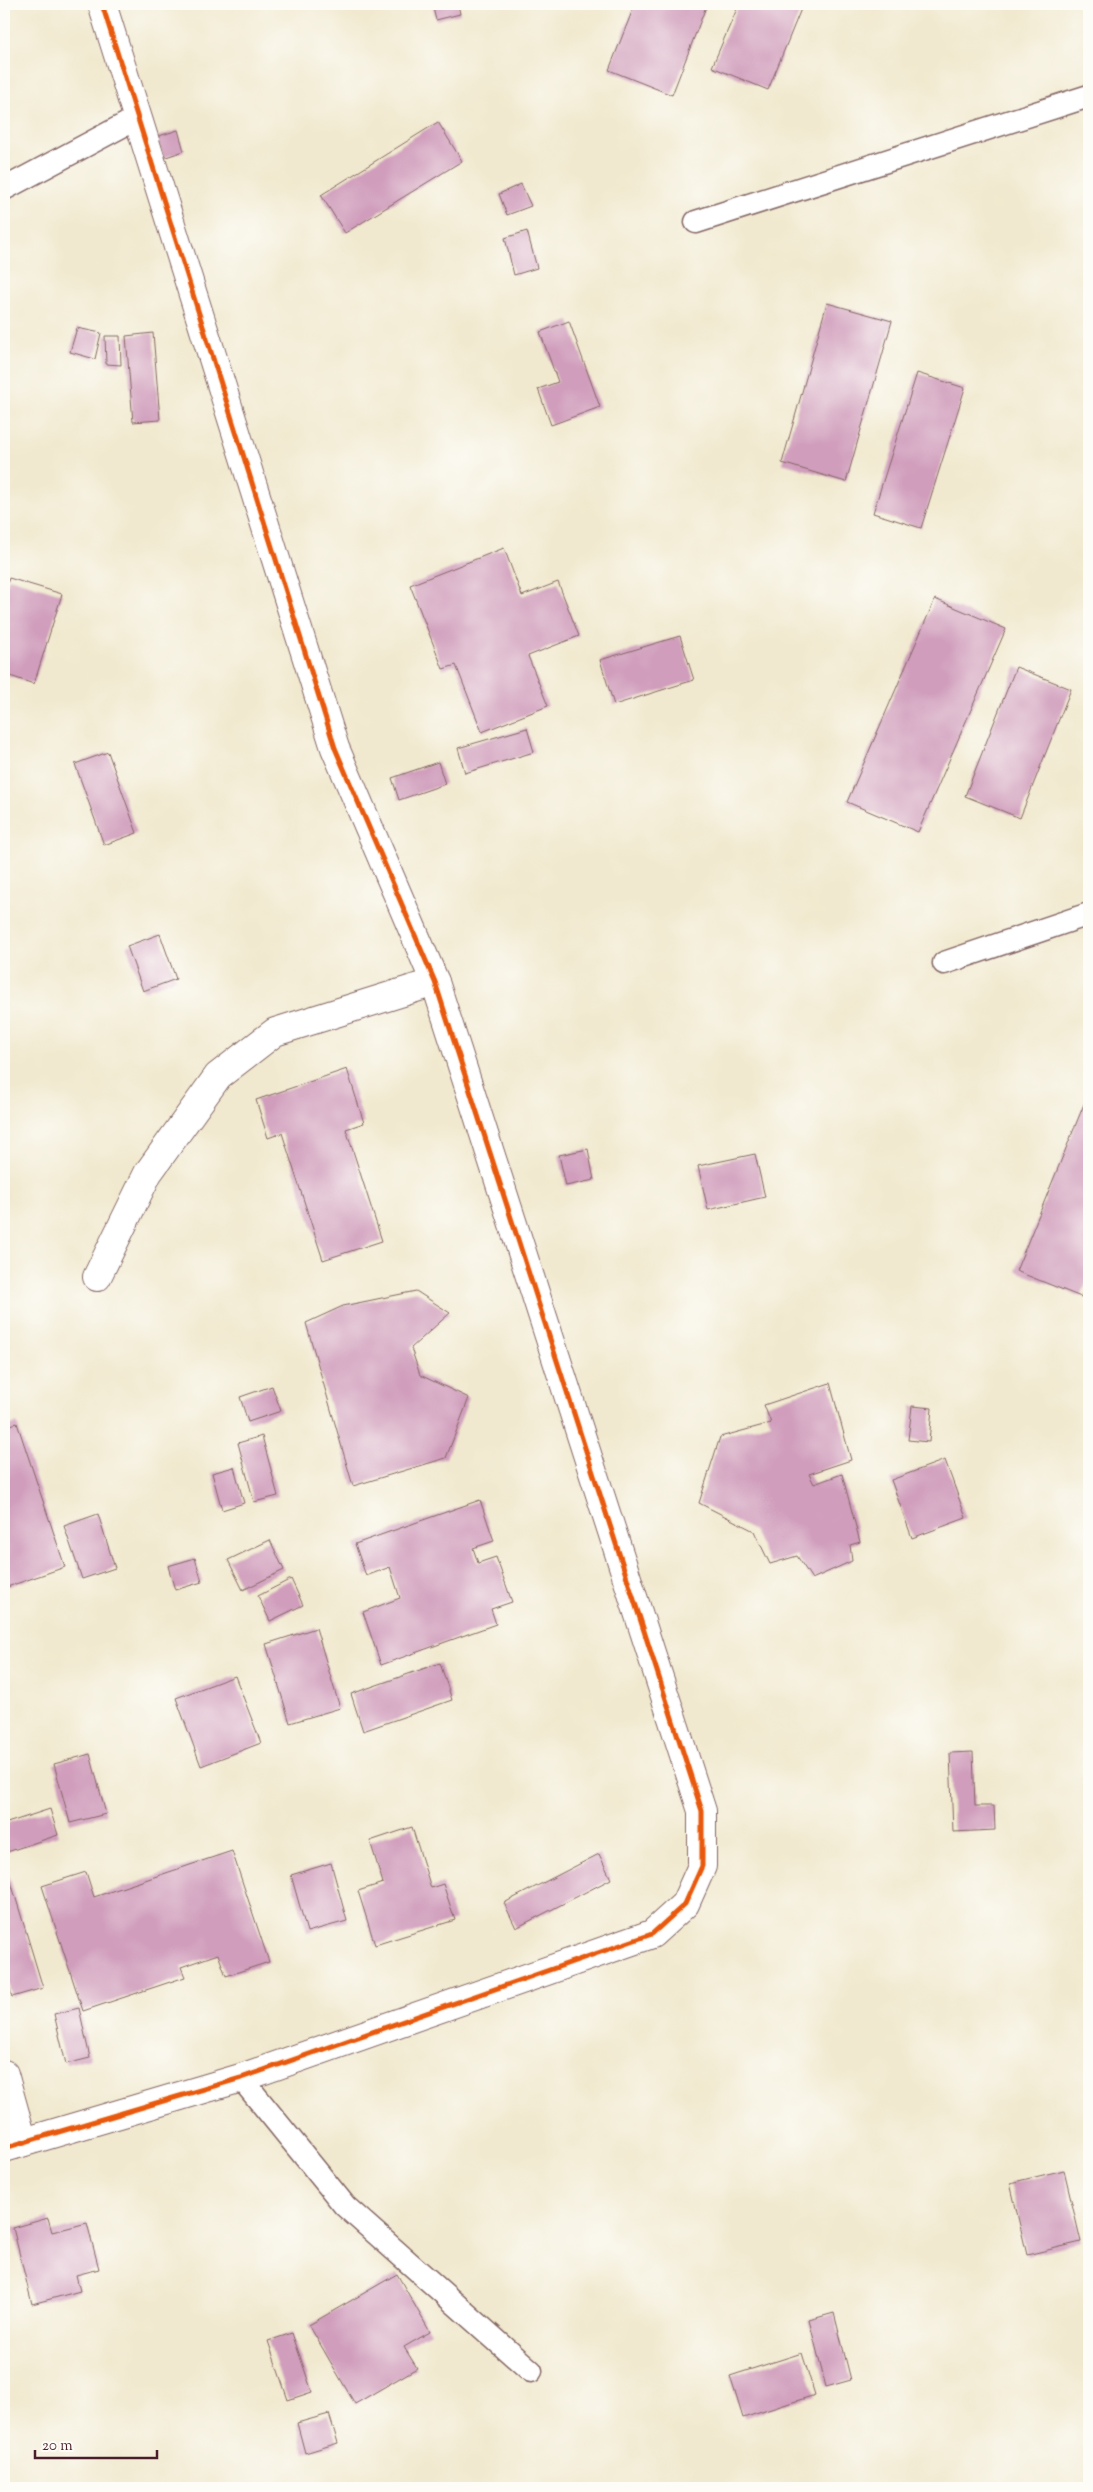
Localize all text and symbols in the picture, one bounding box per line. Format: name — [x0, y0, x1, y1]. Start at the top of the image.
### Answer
scale bar — [35, 2427, 158, 2459]
text: 20 m — [42, 2436, 73, 2457]

